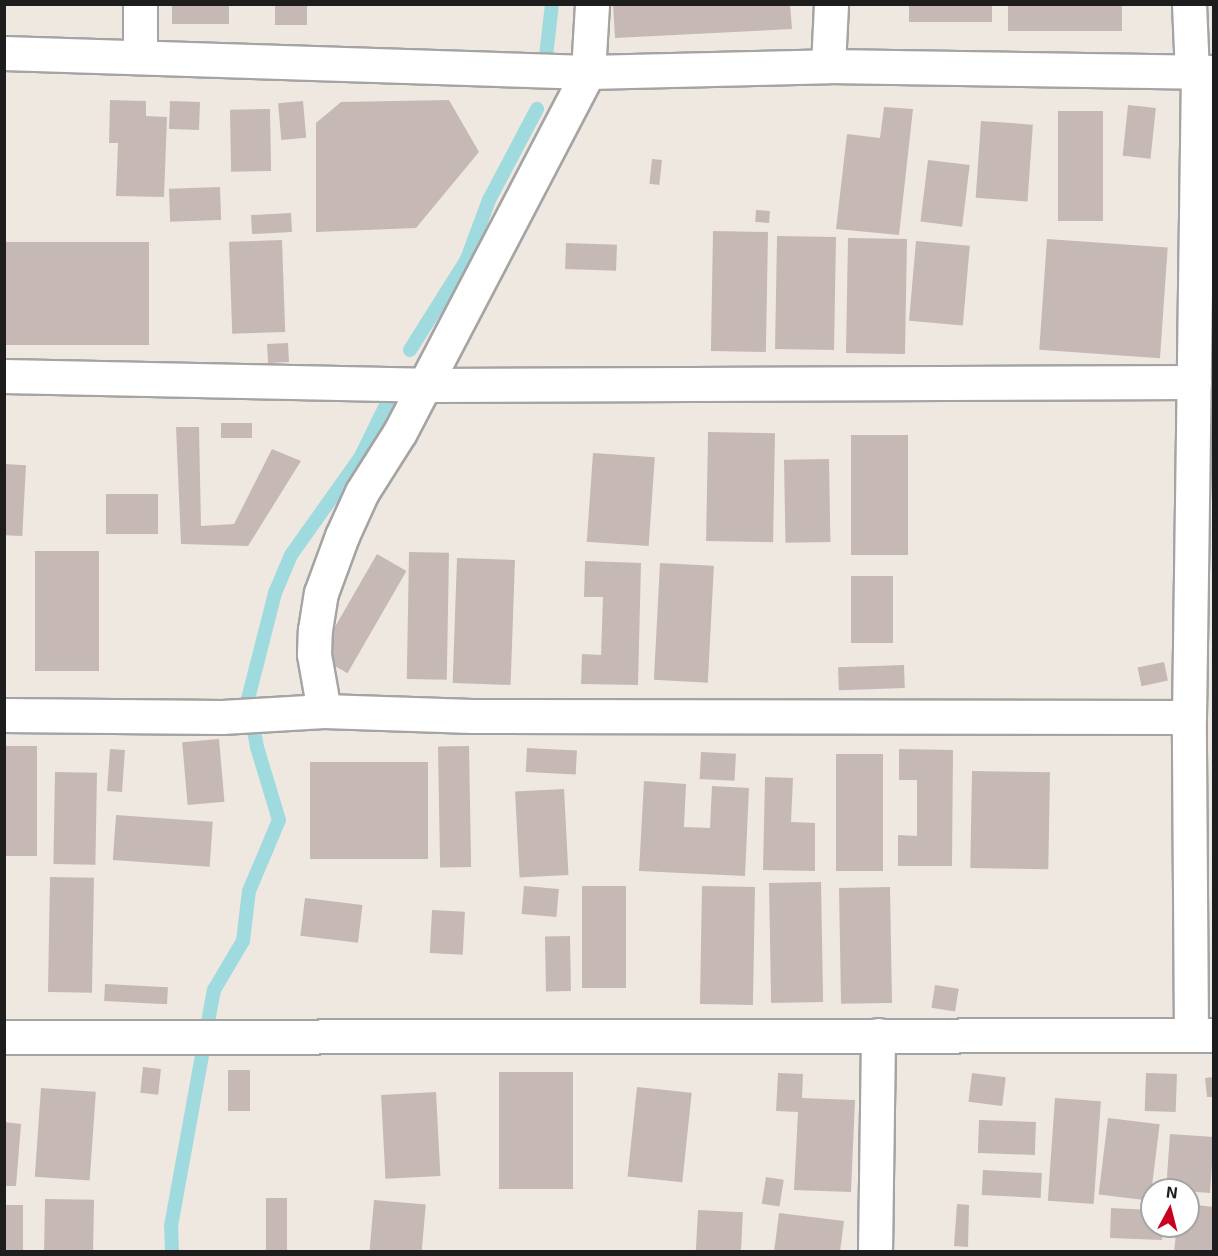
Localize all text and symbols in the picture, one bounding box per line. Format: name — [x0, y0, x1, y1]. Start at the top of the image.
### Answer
north arrow — [1140, 1178, 1200, 1238]
text: N — [1165, 1181, 1179, 1202]

